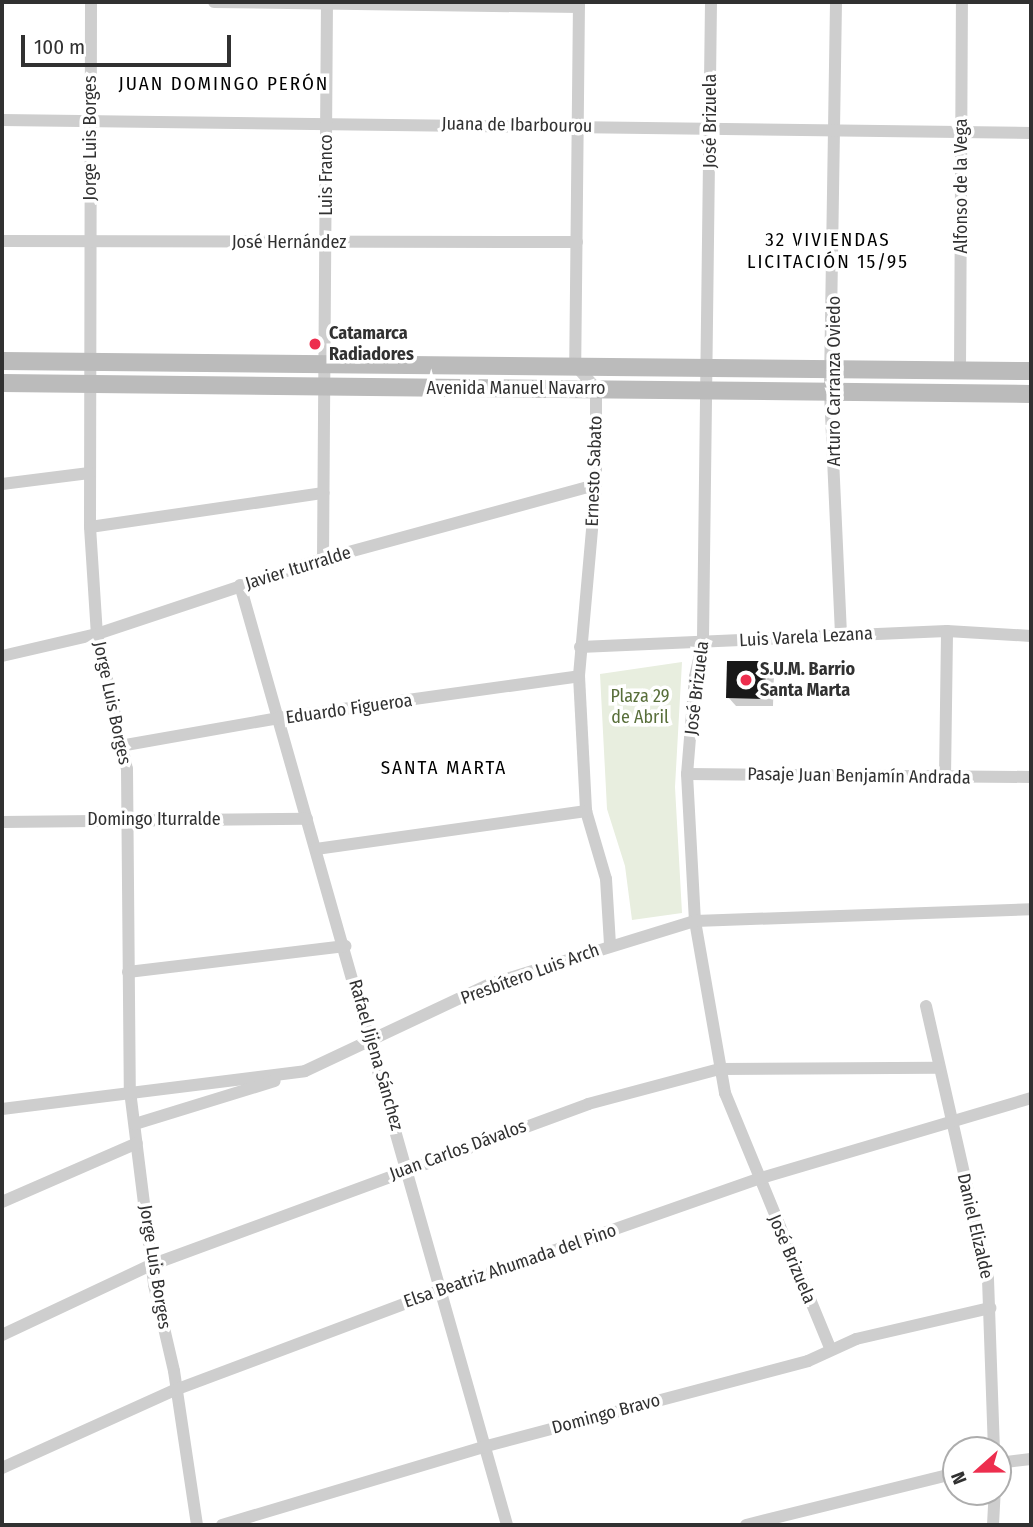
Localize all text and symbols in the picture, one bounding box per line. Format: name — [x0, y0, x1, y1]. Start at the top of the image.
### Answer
scale bar — [24, 21, 234, 65]
text: 100 m — [34, 34, 85, 60]
district label: JUAN DOMINGO PERÓN — [121, 73, 327, 95]
street label: José Brizuela — [699, 74, 721, 168]
street label: Jorge Luis Borges — [79, 75, 101, 201]
street label: Juana de Ibarbourou — [441, 113, 593, 137]
street label: Alfonso de la Vega — [950, 119, 972, 253]
street label: Luis Franco — [315, 134, 337, 216]
district label: 32 VIVIENDAS LICITACIÓN 15/95 — [749, 229, 907, 273]
street label: José Hernández — [232, 231, 346, 253]
street label: Arturo Carranza Oviedo — [823, 296, 845, 466]
place label: Catamarca Radiadores — [329, 323, 414, 366]
marker: Catamarca Radiadores — [307, 336, 323, 352]
street label: Avenida Manuel Navarro — [427, 377, 605, 399]
street label: Ernesto Sabato — [581, 415, 607, 527]
street label: Javier Iturralde — [243, 542, 353, 594]
street label: Luis Varela Lezana — [739, 623, 873, 651]
street label: Jorge Luis Borges — [88, 639, 136, 767]
street label: José Brizuela — [681, 640, 713, 736]
place label: S.U.M. Barrio Santa Marta — [760, 659, 855, 702]
marker: S.U.M. Barrio Santa Marta — [738, 672, 754, 688]
park label: Plaza 29 de Abril — [610, 686, 670, 728]
street label: Eduardo Figueroa — [284, 689, 414, 729]
district label: SANTA MARTA — [382, 757, 506, 779]
street label: Pasaje Juan Benjamín Andrada — [747, 763, 971, 789]
street label: Domingo Iturralde — [87, 808, 221, 830]
street label: Presbítero Luis Arch — [458, 939, 602, 1009]
street label: Rafael Jijena Sánchez — [344, 977, 408, 1133]
street label: Juan Carlos Dávalos — [387, 1115, 529, 1185]
street label: Daniel Elizalde — [952, 1171, 998, 1281]
street label: Jorge Luis Borges — [135, 1203, 175, 1331]
street label: José Brizuela — [764, 1211, 820, 1307]
street label: Elsa Beatriz Ahumada del Pino — [401, 1219, 619, 1313]
street label: Domingo Bravo — [550, 1389, 662, 1439]
north arrow — [942, 1436, 1012, 1506]
text: N — [946, 1469, 972, 1487]

